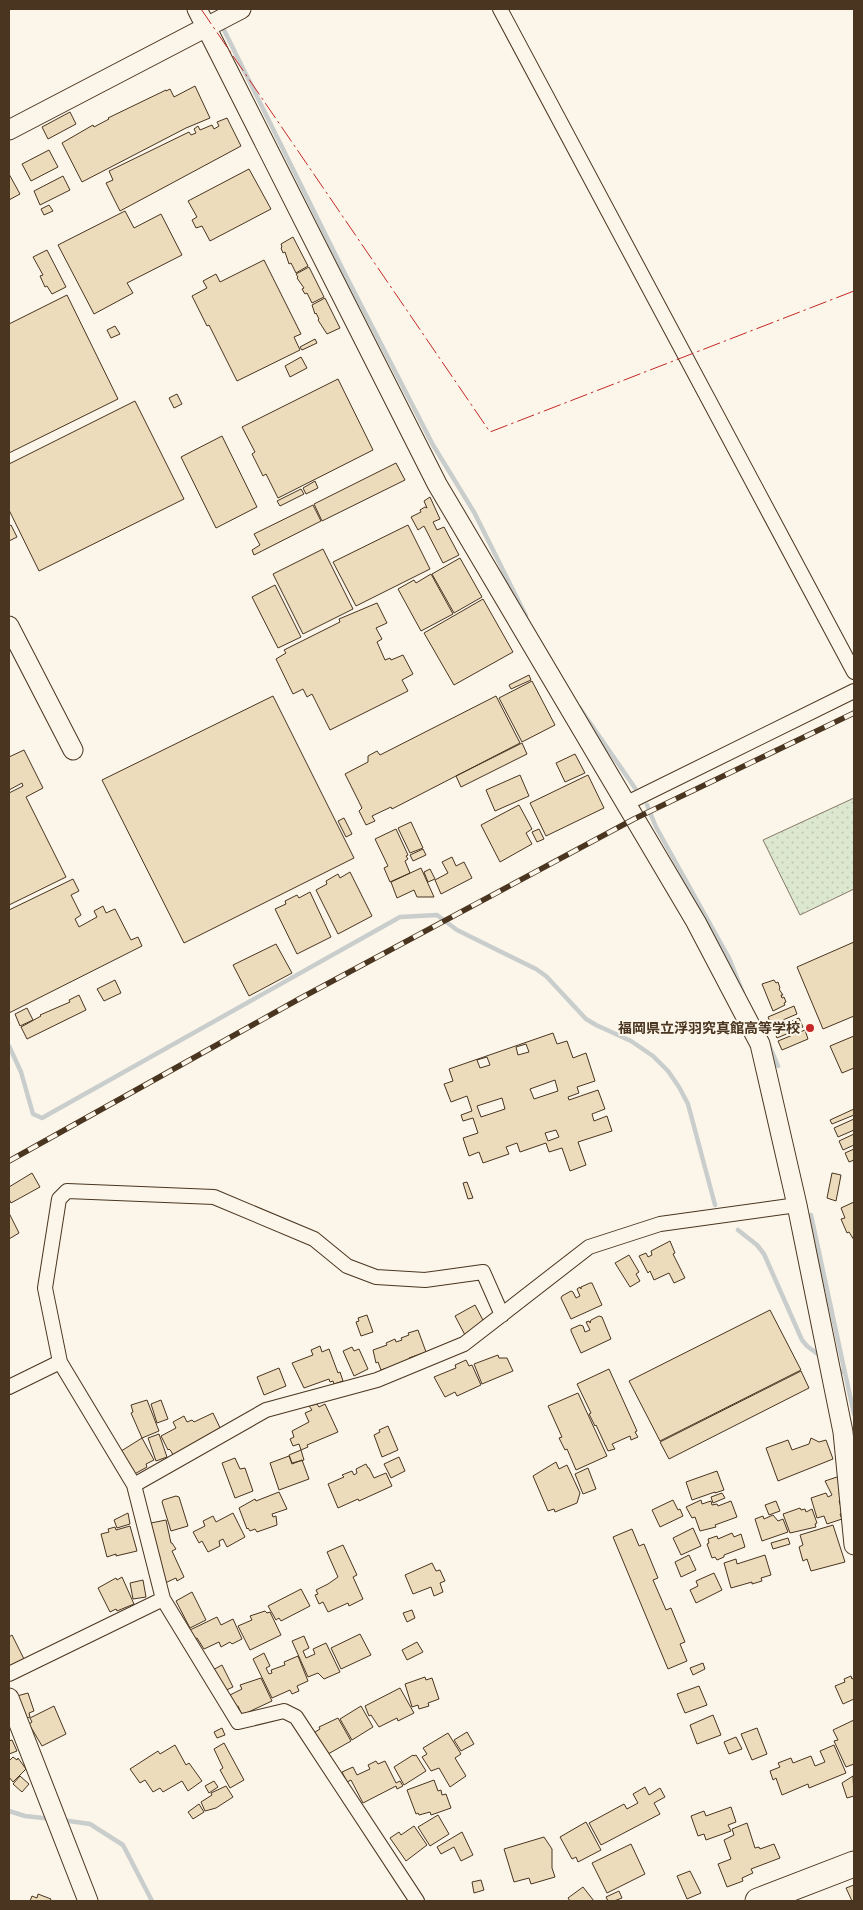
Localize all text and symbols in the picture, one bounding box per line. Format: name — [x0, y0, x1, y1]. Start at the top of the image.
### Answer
place label: 福岡県立浮羽究真館高等学校 — [618, 1019, 800, 1037]
marker: 福岡県立浮羽究真館高等学校 — [804, 1022, 816, 1034]

